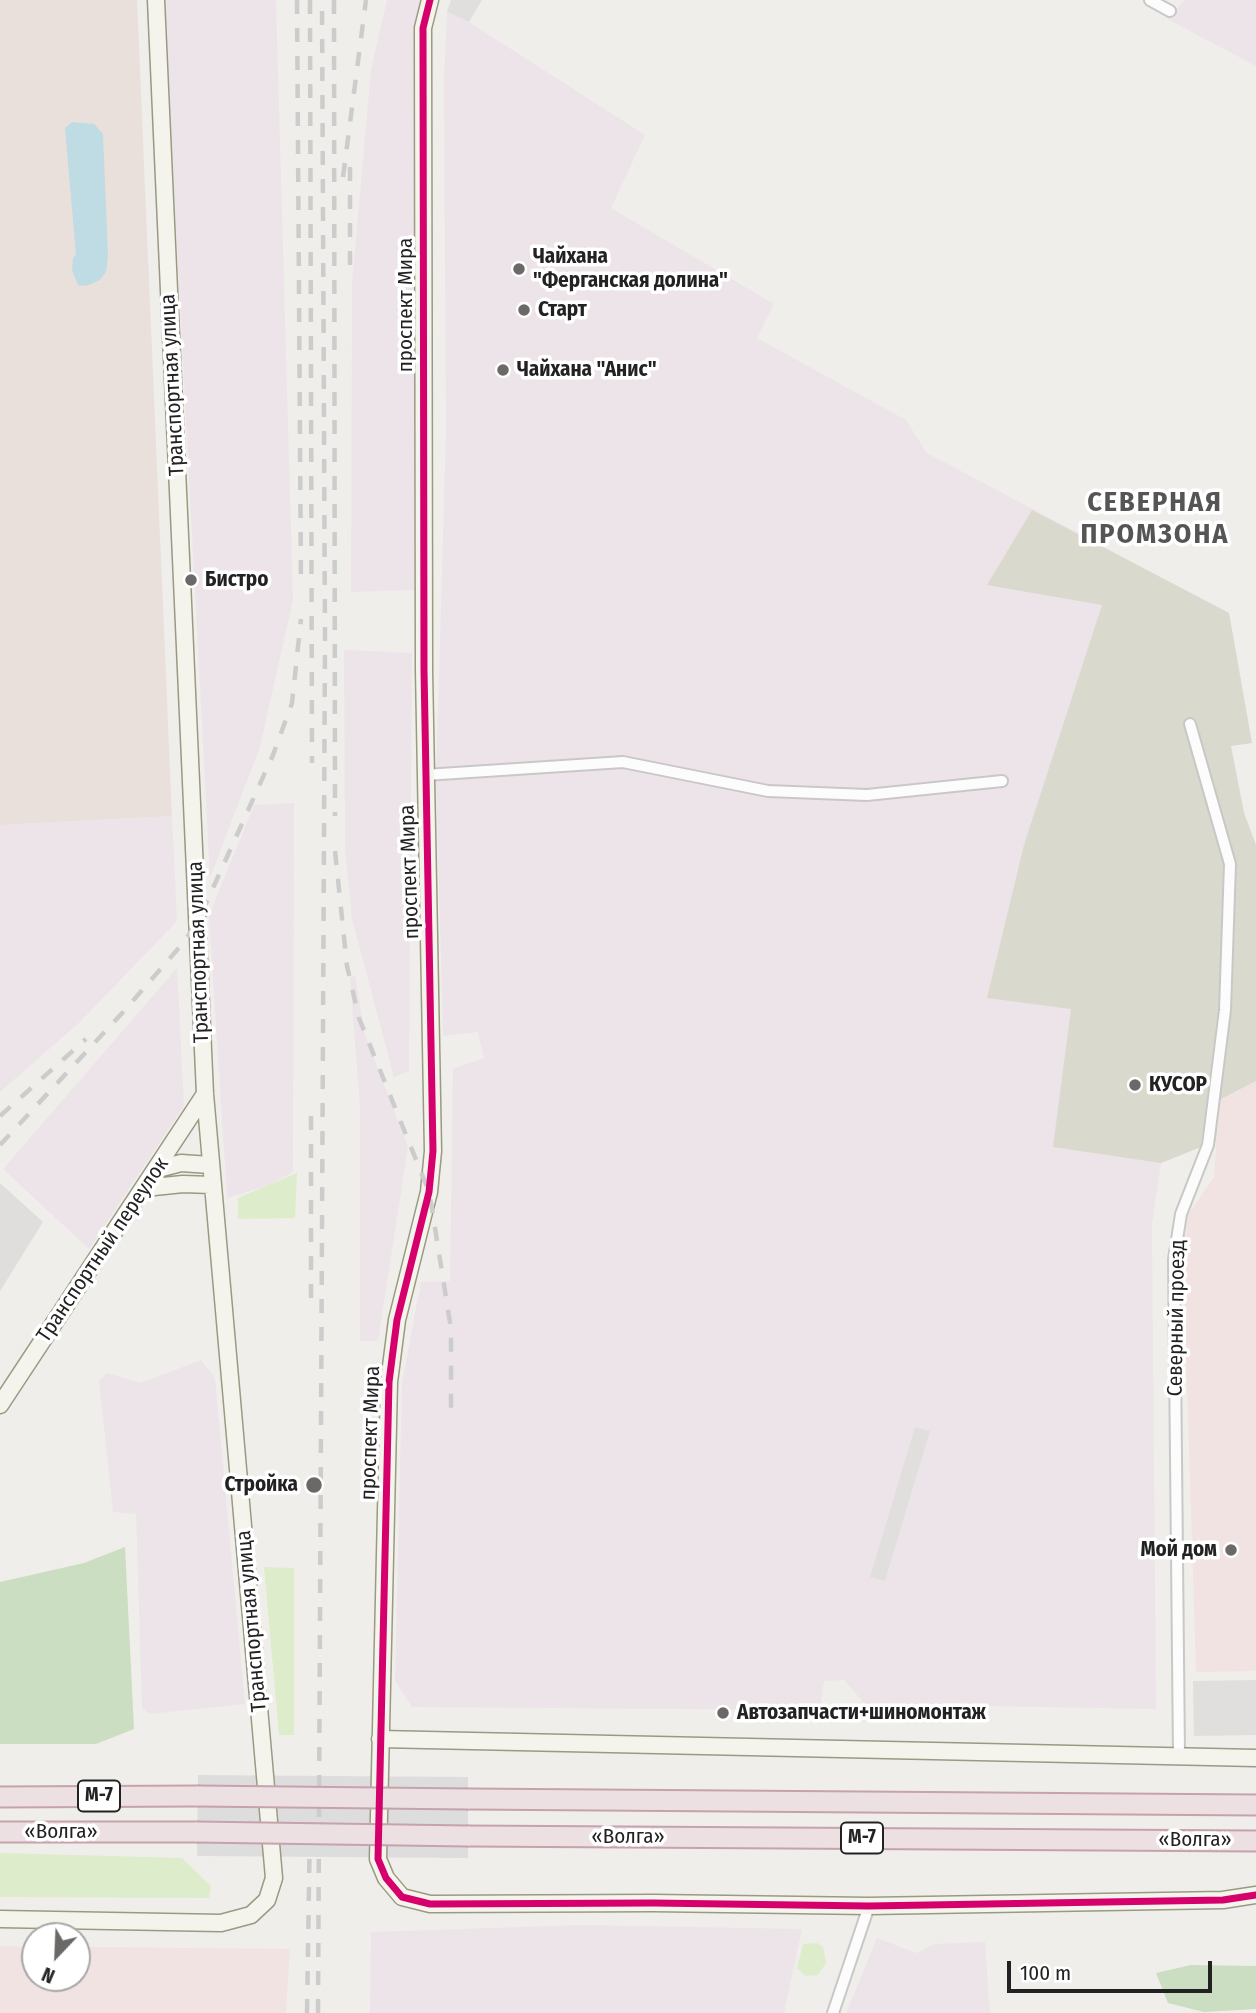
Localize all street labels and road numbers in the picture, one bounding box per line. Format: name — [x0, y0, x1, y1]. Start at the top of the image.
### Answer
street label: проспект Мира — [393, 238, 419, 372]
street label: Транспортная улица — [156, 293, 190, 477]
street label: проспект Мира — [395, 804, 425, 940]
street label: Транспортная улица — [183, 861, 215, 1043]
street label: Транспортный переулок — [32, 1153, 174, 1347]
street label: Северный проезд — [1163, 1239, 1191, 1397]
street label: проспект Мира — [356, 1365, 386, 1501]
street label: Транспортная улица — [232, 1529, 272, 1713]
road number: М-7 — [78, 1780, 120, 1812]
street label: «Волга» — [24, 1819, 98, 1845]
road number: М-7 — [841, 1822, 883, 1854]
street label: «Волга» — [591, 1824, 665, 1850]
street label: «Волга» — [1158, 1827, 1232, 1853]

